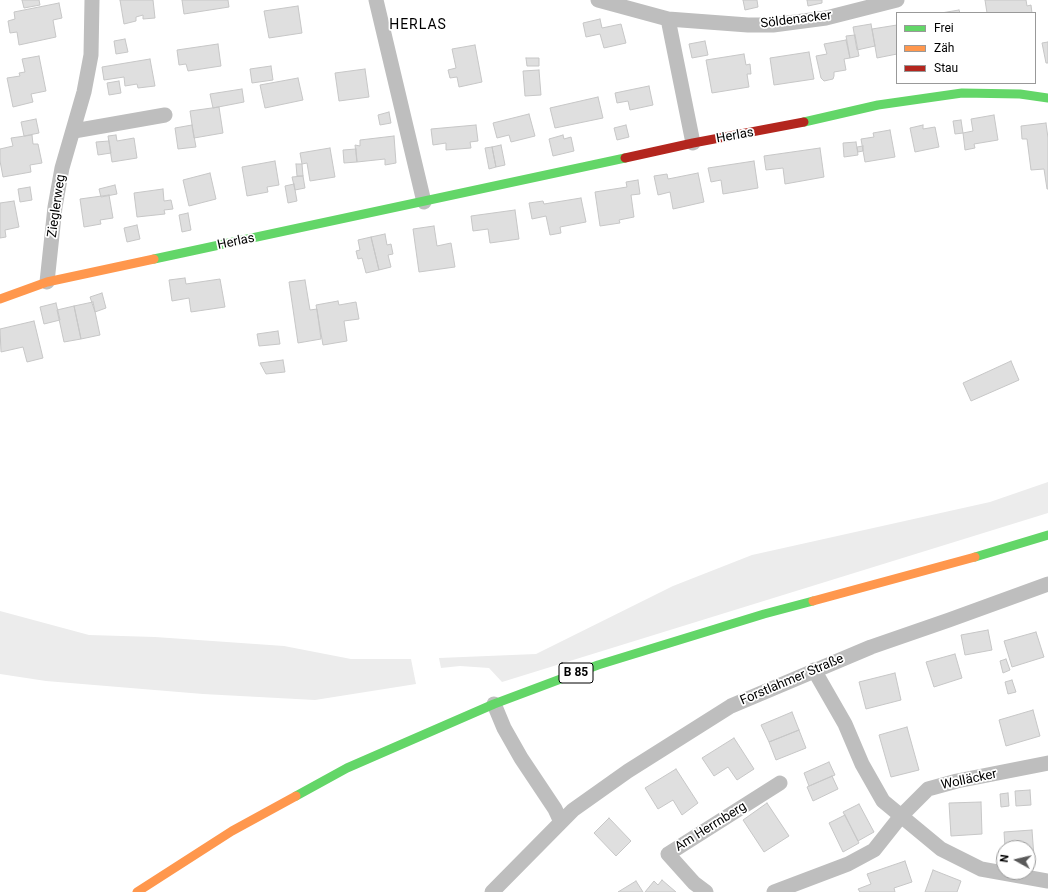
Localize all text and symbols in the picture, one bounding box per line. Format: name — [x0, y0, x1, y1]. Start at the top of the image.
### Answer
street label: Söldenacker — [760, 8, 832, 32]
legend — [896, 12, 1036, 84]
district label: HERLAS — [389, 17, 447, 33]
text: Frei — [934, 21, 954, 35]
text: Zäh — [934, 41, 954, 55]
text: Stau — [934, 61, 958, 75]
street label: Herlas — [715, 125, 755, 147]
street label: Zieglerweg — [45, 173, 69, 239]
street label: Herlas — [216, 230, 256, 254]
street label: Forstlahmer Straße — [738, 651, 846, 709]
road number: B 85 — [559, 663, 593, 683]
street label: Wolläcker — [940, 766, 998, 794]
street label: Am Herrnberg — [673, 799, 749, 855]
north arrow — [996, 840, 1036, 880]
text: N — [998, 854, 1012, 863]

